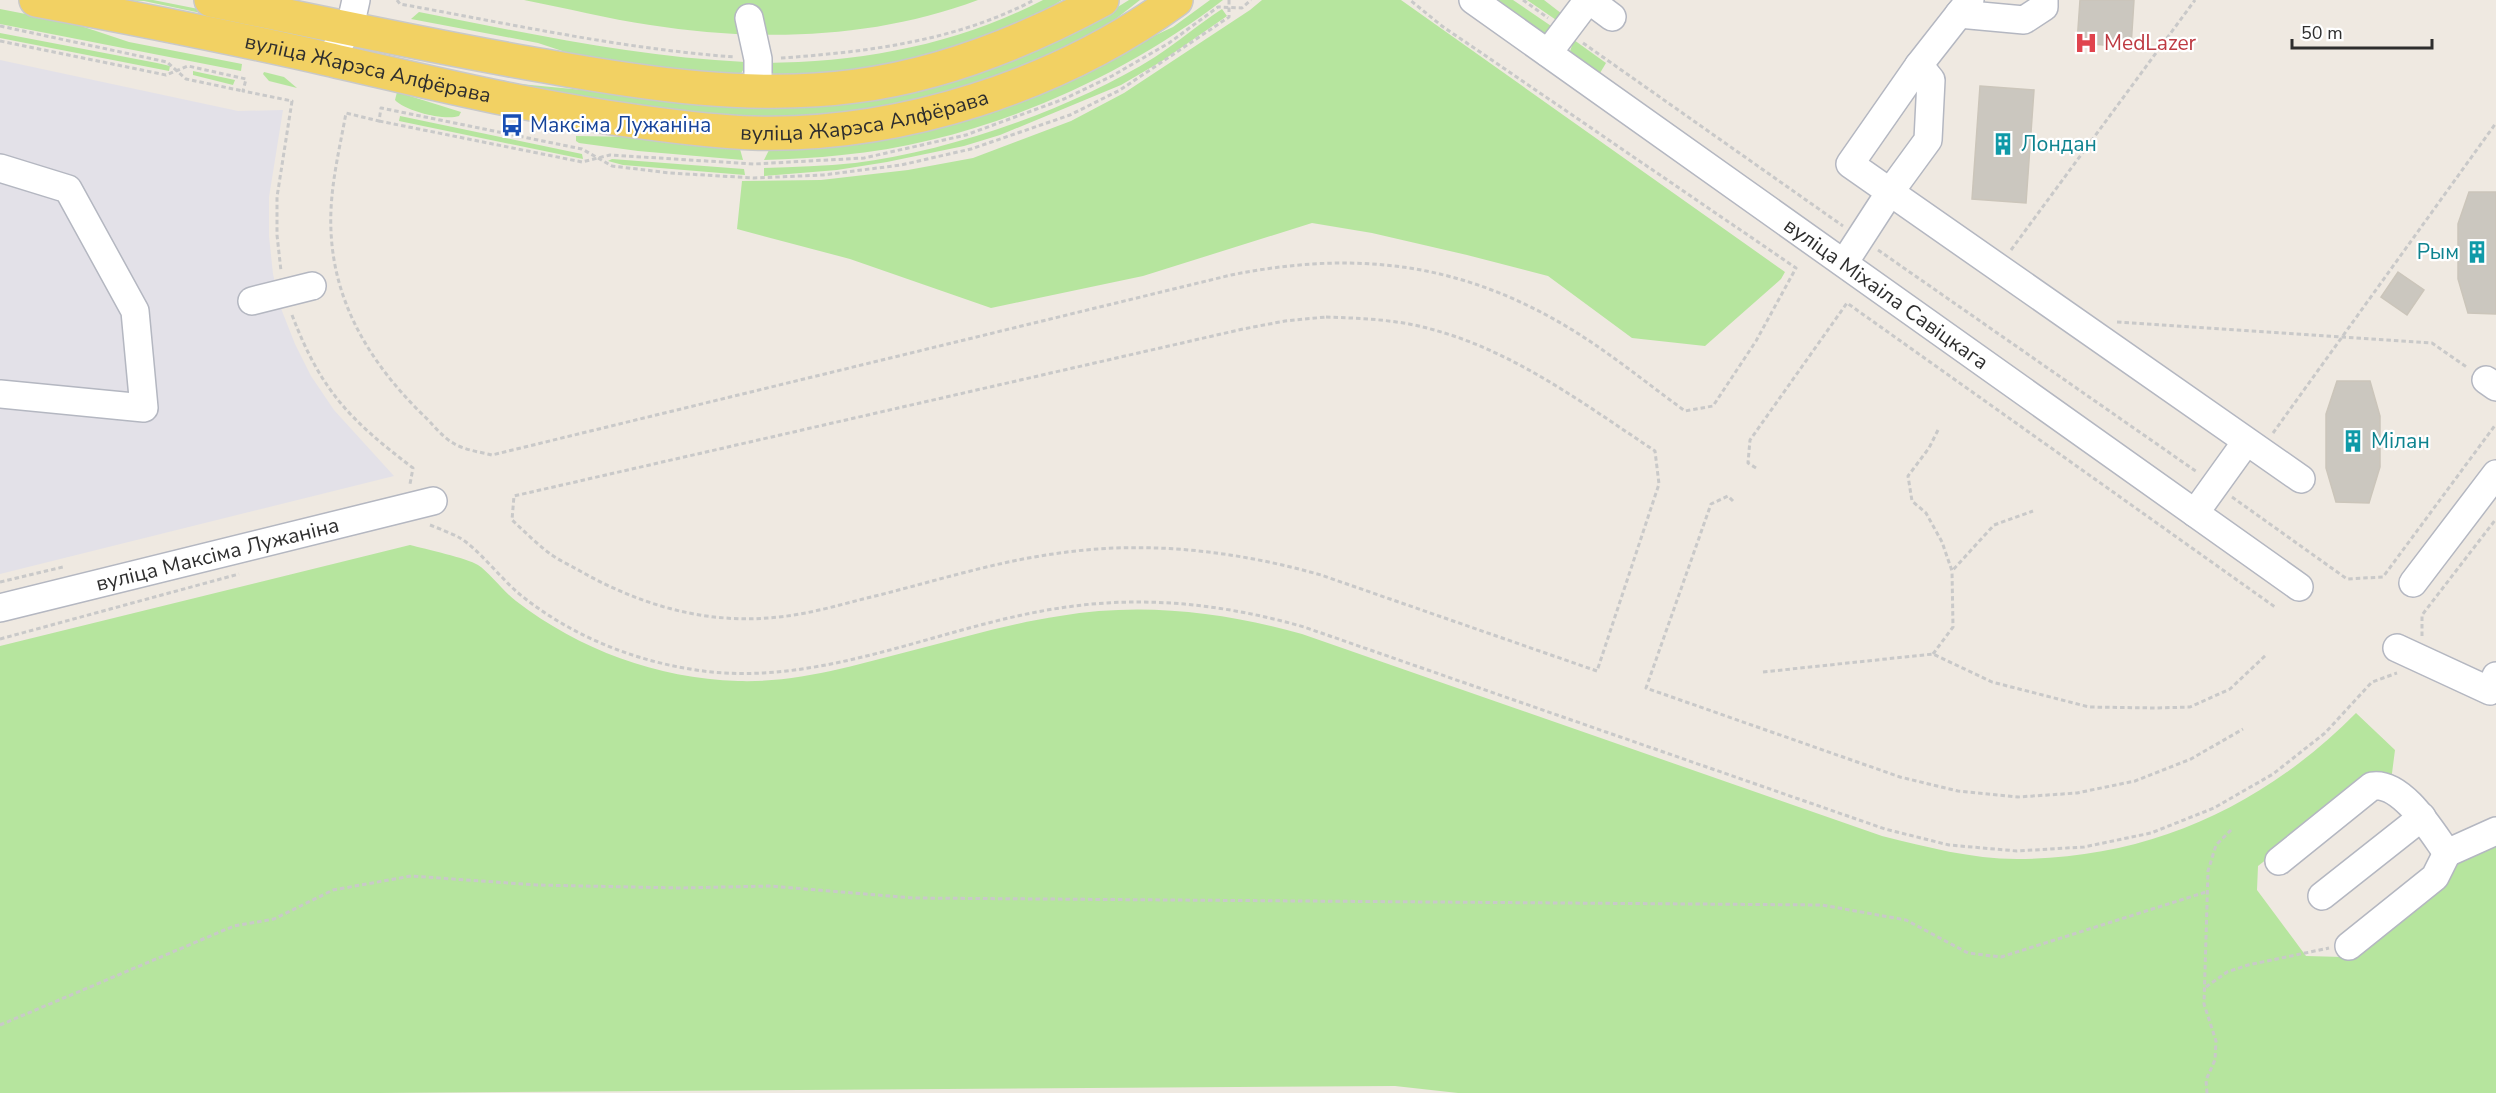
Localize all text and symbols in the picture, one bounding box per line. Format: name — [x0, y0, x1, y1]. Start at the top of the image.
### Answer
scale bar — [2292, 12, 2432, 50]
text: 50 m — [2301, 21, 2343, 45]
street label: вуліца Жарэса Алфёрава — [242, 27, 494, 110]
place label: MedLazer — [2104, 29, 2197, 57]
hospital icon: MedLazer — [2073, 30, 2099, 56]
street label: вуліца Жарэса Алфёрава — [740, 83, 992, 147]
place label: Максіма Лужаніна — [530, 111, 711, 139]
bus stop icon: Максіма Лужаніна — [499, 112, 525, 138]
place label: Лондан — [2021, 130, 2097, 158]
building icon: Лондан — [1990, 131, 2016, 157]
street label: вуліца Міхаіла Савіцкага — [1778, 211, 1994, 376]
place label: Рым — [2417, 238, 2459, 266]
building icon: Рым — [2464, 239, 2490, 265]
place label: Мілан — [2371, 427, 2430, 455]
building icon: Мілан — [2340, 428, 2366, 454]
street label: вуліца Максіма Лужаніна — [93, 511, 342, 598]

